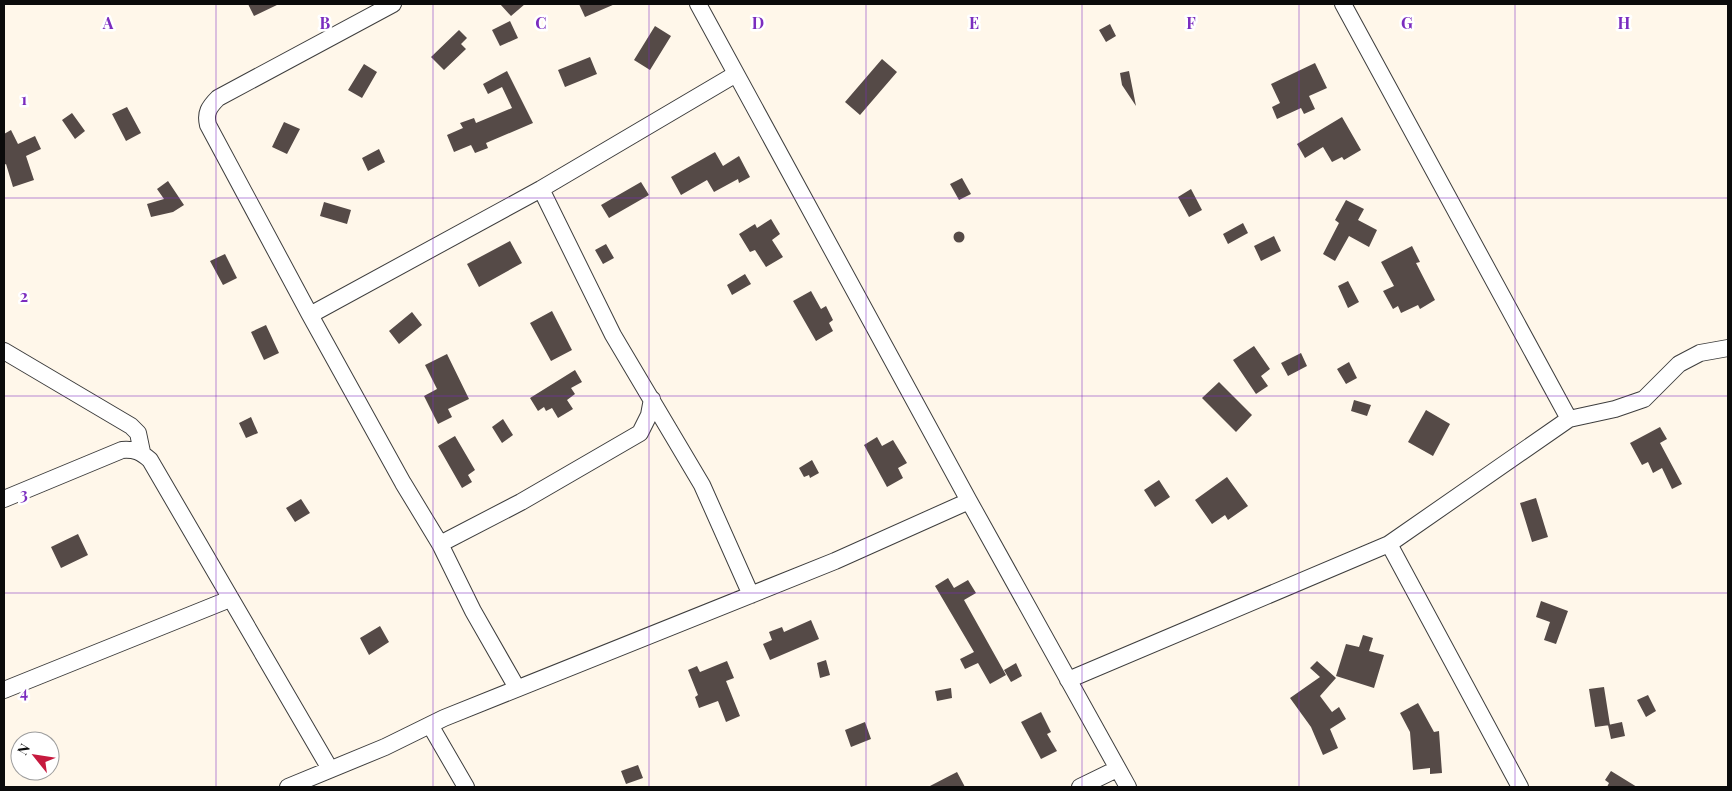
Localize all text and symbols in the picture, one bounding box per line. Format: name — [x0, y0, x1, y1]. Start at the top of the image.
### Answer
text: A — [102, 12, 114, 33]
text: B — [320, 12, 331, 33]
text: C — [535, 12, 547, 33]
text: D — [752, 12, 764, 33]
text: E — [969, 12, 979, 33]
text: F — [1186, 12, 1196, 33]
text: G — [1401, 12, 1413, 33]
text: H — [1618, 12, 1631, 33]
text: 1 — [21, 88, 27, 109]
text: 2 — [20, 285, 28, 306]
text: 3 — [20, 483, 28, 504]
text: 4 — [20, 681, 28, 702]
north arrow — [10, 731, 60, 781]
text: N — [13, 740, 34, 758]

